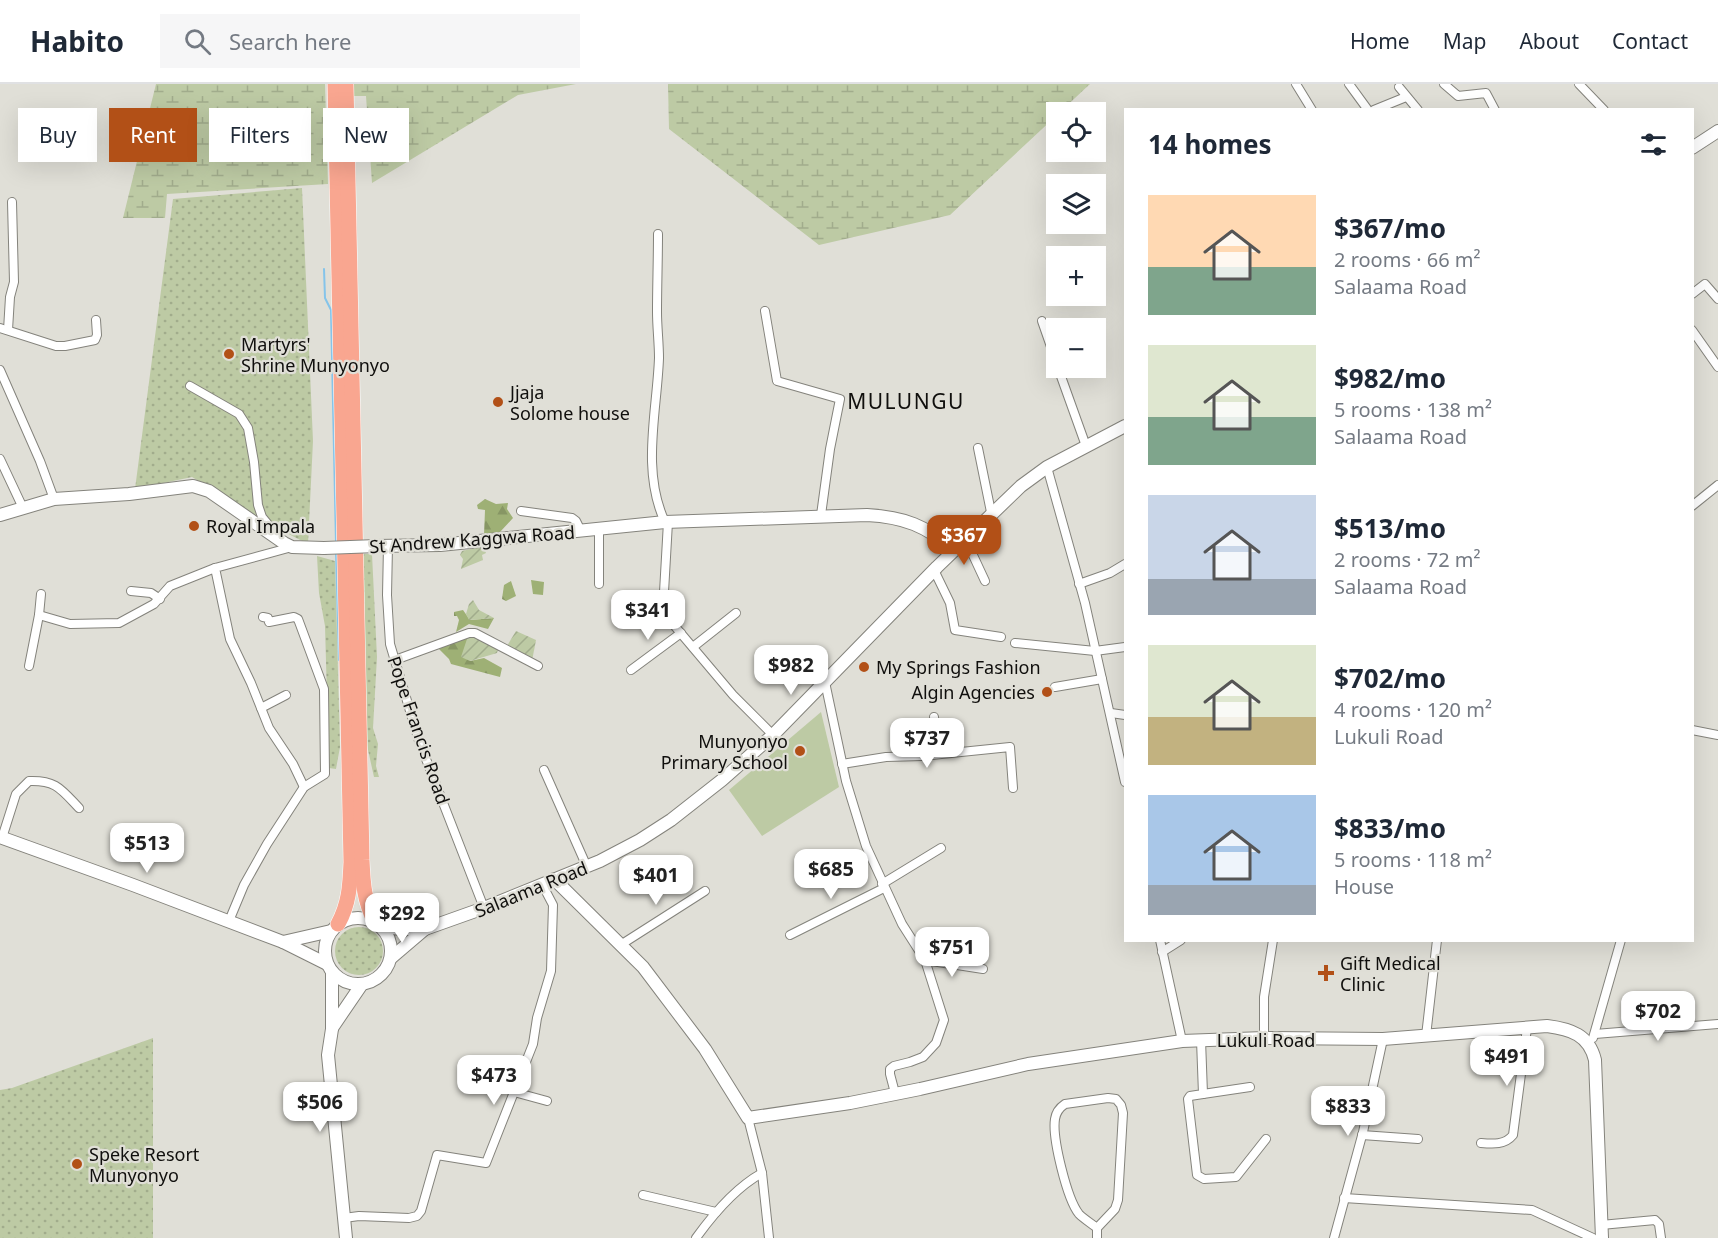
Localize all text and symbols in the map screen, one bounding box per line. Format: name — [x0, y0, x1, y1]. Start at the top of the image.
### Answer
search box — [160, 14, 580, 68]
text: Habito — [30, 22, 124, 60]
icon: search — [181, 25, 214, 58]
text: Search here — [229, 26, 351, 56]
text: Home — [1350, 27, 1410, 55]
text: Map — [1443, 27, 1486, 55]
text: About — [1519, 27, 1579, 55]
text: Contact — [1612, 27, 1688, 55]
map controls — [1046, 102, 1106, 378]
button: locate — [1046, 102, 1106, 162]
chip: Buy — [18, 108, 97, 162]
chip: Rent — [109, 108, 197, 162]
chip: Filters — [209, 108, 311, 162]
chip: New — [323, 108, 409, 162]
text: 14 homes — [1148, 126, 1272, 162]
icon: filters — [1637, 128, 1670, 161]
button: layers — [1046, 174, 1106, 234]
text: $367/mo — [1334, 210, 1446, 246]
icon: home — [1196, 219, 1268, 291]
button: + — [1046, 246, 1106, 306]
text: 2 rooms · 66 m² — [1334, 246, 1481, 273]
text: Salaama Road — [1334, 273, 1467, 300]
button: − — [1046, 318, 1106, 378]
place label: Martyrs' Shrine Munyonyo — [241, 332, 390, 377]
marker: Martyrs' Shrine Munyonyo — [222, 347, 236, 361]
text: $982/mo — [1334, 360, 1446, 396]
icon: home — [1196, 369, 1268, 441]
place label: Jjaja Solome house — [508, 380, 630, 425]
district label: MULUNGU — [847, 387, 965, 415]
marker: Jjaja Solome house — [491, 395, 505, 409]
text: 5 rooms · 138 m² — [1334, 396, 1492, 423]
text: Salaama Road — [1334, 423, 1467, 450]
text: $513/mo — [1334, 510, 1446, 546]
place label: Royal Impala — [206, 514, 315, 538]
pin: $367 — [928, 515, 1000, 566]
marker: Royal Impala — [187, 519, 201, 533]
icon: home — [1196, 519, 1268, 591]
street label: St Andrew Kaggwa Road — [368, 520, 576, 558]
text: $367 — [941, 521, 987, 548]
text: 2 rooms · 72 m² — [1334, 546, 1481, 573]
text: Salaama Road — [1334, 573, 1467, 600]
pin: $341 — [612, 590, 684, 641]
text: $341 — [625, 596, 671, 623]
pin: $982 — [755, 645, 827, 696]
text: $982 — [768, 651, 814, 678]
street label: Pope Francis Road — [382, 653, 456, 807]
place label: My Springs Fashion — [876, 655, 1041, 679]
marker: My Springs Fashion — [857, 660, 871, 674]
text: $702/mo — [1334, 660, 1446, 696]
icon: home — [1196, 669, 1268, 741]
place label: Algin Agencies — [911, 680, 1035, 704]
marker: Algin Agencies — [1040, 685, 1054, 699]
text: 4 rooms · 120 m² — [1334, 696, 1492, 723]
pin: $737 — [891, 718, 963, 769]
text: Lukuli Road — [1334, 723, 1443, 750]
text: $737 — [904, 724, 950, 751]
place label: Munyonyo Primary School — [661, 729, 788, 774]
marker: Munyonyo Primary School — [793, 744, 807, 758]
text: $833/mo — [1334, 810, 1446, 846]
icon: home — [1196, 819, 1268, 891]
pin: $513 — [111, 823, 183, 874]
text: $513 — [124, 829, 170, 856]
text: 5 rooms · 118 m² — [1334, 846, 1492, 873]
pin: $685 — [795, 849, 867, 900]
street label: Salaama Road — [471, 855, 591, 923]
pin: $401 — [620, 855, 692, 906]
text: $685 — [808, 855, 854, 882]
text: $401 — [633, 861, 679, 888]
text: House — [1334, 873, 1394, 900]
pin: $292 — [366, 893, 438, 944]
text: $292 — [379, 899, 425, 926]
pin: $751 — [916, 927, 988, 978]
text: $751 — [929, 933, 975, 960]
place label: Gift Medical Clinic — [1340, 951, 1441, 996]
marker: Gift Medical Clinic — [1317, 964, 1335, 982]
pin: $702 — [1622, 991, 1694, 1042]
text: $702 — [1635, 997, 1681, 1024]
street label: Lukuli Road — [1217, 1028, 1315, 1052]
pin: $491 — [1471, 1036, 1543, 1087]
text: $491 — [1484, 1042, 1530, 1069]
pin: $473 — [458, 1055, 530, 1106]
text: $473 — [471, 1061, 517, 1088]
pin: $506 — [284, 1082, 356, 1133]
pin: $833 — [1312, 1086, 1384, 1137]
text: $506 — [297, 1088, 343, 1115]
text: $833 — [1325, 1092, 1371, 1119]
place label: Speke Resort Munyonyo — [89, 1142, 200, 1187]
marker: Speke Resort Munyonyo — [70, 1157, 84, 1171]

